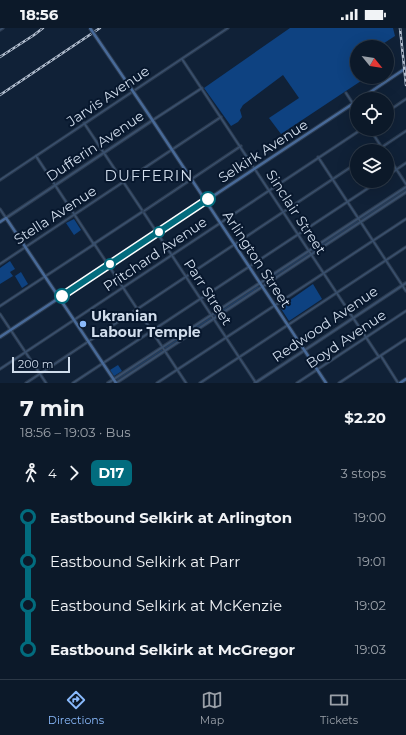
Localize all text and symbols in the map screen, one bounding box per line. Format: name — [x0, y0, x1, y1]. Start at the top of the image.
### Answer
text: 18:56 — [20, 5, 58, 24]
north arrow — [350, 40, 394, 84]
map controls — [350, 40, 394, 188]
street label: Jarvis Avenue — [62, 62, 153, 131]
button: locate — [350, 92, 394, 136]
street label: Dufferin Avenue — [43, 107, 147, 185]
street label: Selkirk Avenue — [215, 115, 311, 187]
button: layers — [350, 144, 394, 188]
district label: DUFFERIN — [105, 166, 193, 185]
street label: Sinclair Street — [262, 166, 330, 258]
street label: Stella Avenue — [10, 182, 100, 248]
unlabelled marker — [200, 191, 216, 207]
street label: Arlington Street — [219, 207, 295, 311]
street label: Pritchard Avenue — [100, 213, 210, 295]
unlabelled marker — [153, 226, 165, 238]
street label: Parr Street — [180, 256, 236, 329]
unlabelled marker — [104, 258, 116, 270]
street label: Redwood Avenue — [269, 282, 381, 366]
unlabelled marker — [54, 288, 70, 304]
street label: Boyd Avenue — [303, 306, 389, 372]
place label: Ukranian Labour Temple — [91, 307, 201, 341]
marker: Ukranian Labour Temple — [78, 319, 88, 329]
scale bar — [12, 355, 70, 374]
text: 200 m — [18, 357, 53, 371]
text: 7 min — [20, 395, 85, 422]
text: $2.20 — [344, 408, 386, 427]
text: 18:56 – 19:03 · Bus — [20, 424, 130, 440]
icon: walk — [20, 462, 42, 484]
icon: forward — [63, 462, 85, 484]
text: D17 — [99, 464, 124, 482]
text: 4 — [48, 465, 57, 481]
text: 3 stops — [341, 465, 386, 481]
text: Eastbound Selkirk at Arlington — [50, 508, 292, 527]
text: 19:00 — [353, 509, 386, 525]
text: Eastbound Selkirk at Parr — [50, 552, 240, 571]
text: 19:01 — [357, 553, 386, 569]
text: Eastbound Selkirk at McKenzie — [50, 596, 282, 615]
text: 19:02 — [355, 597, 386, 613]
text: Eastbound Selkirk at McGregor — [50, 640, 295, 659]
text: 19:03 — [355, 641, 386, 657]
tab: Directions — [48, 689, 104, 727]
tab: Map — [200, 689, 224, 727]
tab: Tickets — [320, 689, 358, 727]

